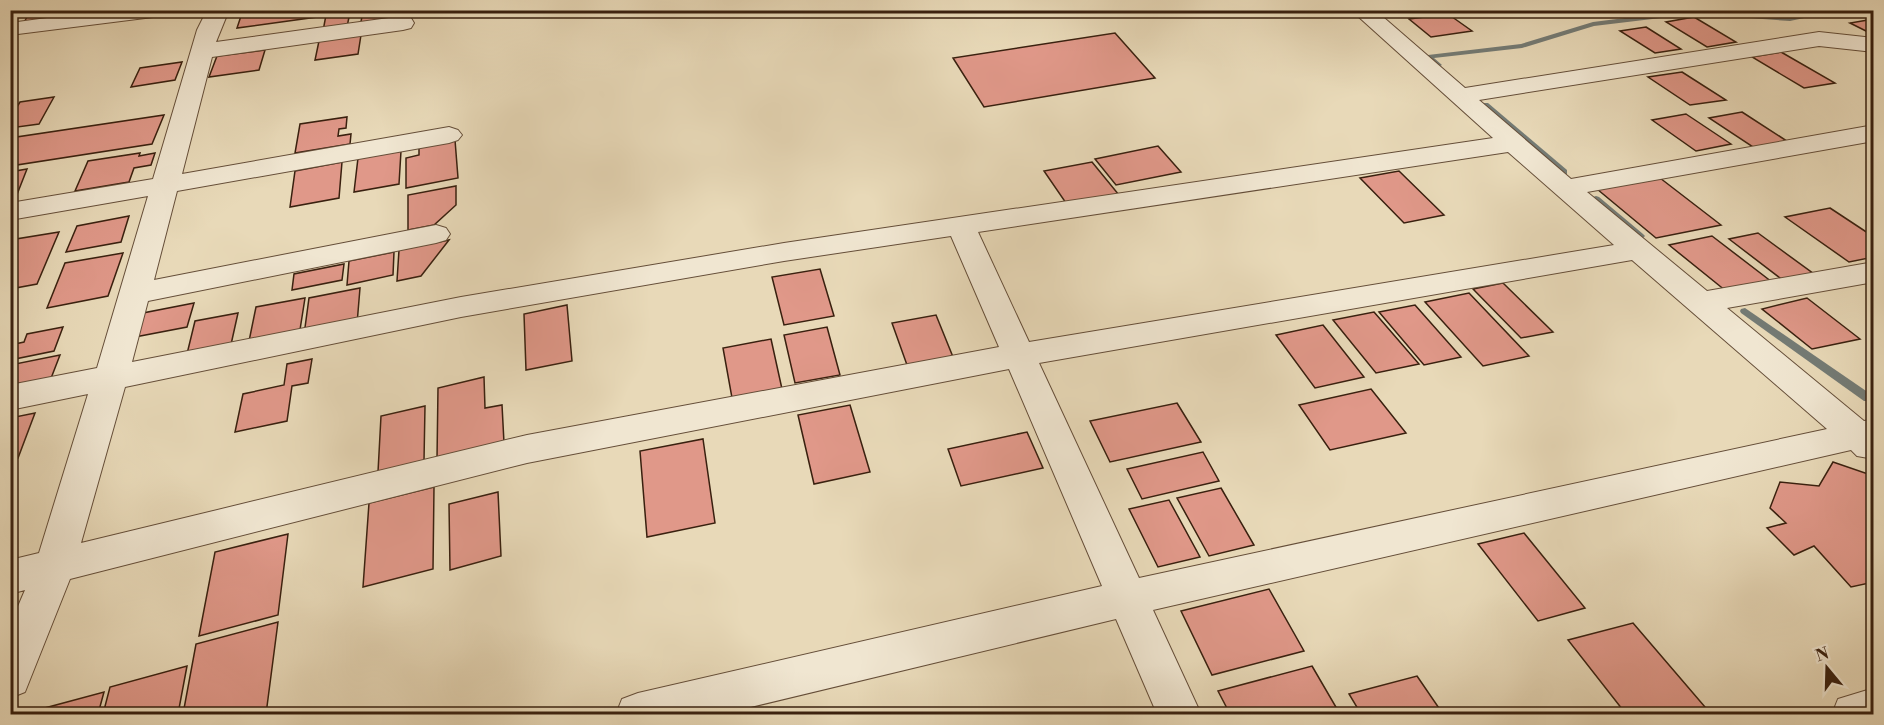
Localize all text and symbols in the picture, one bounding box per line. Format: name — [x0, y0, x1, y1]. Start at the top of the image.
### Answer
north arrow — [1797, 638, 1857, 698]
text: N — [1813, 643, 1832, 666]

